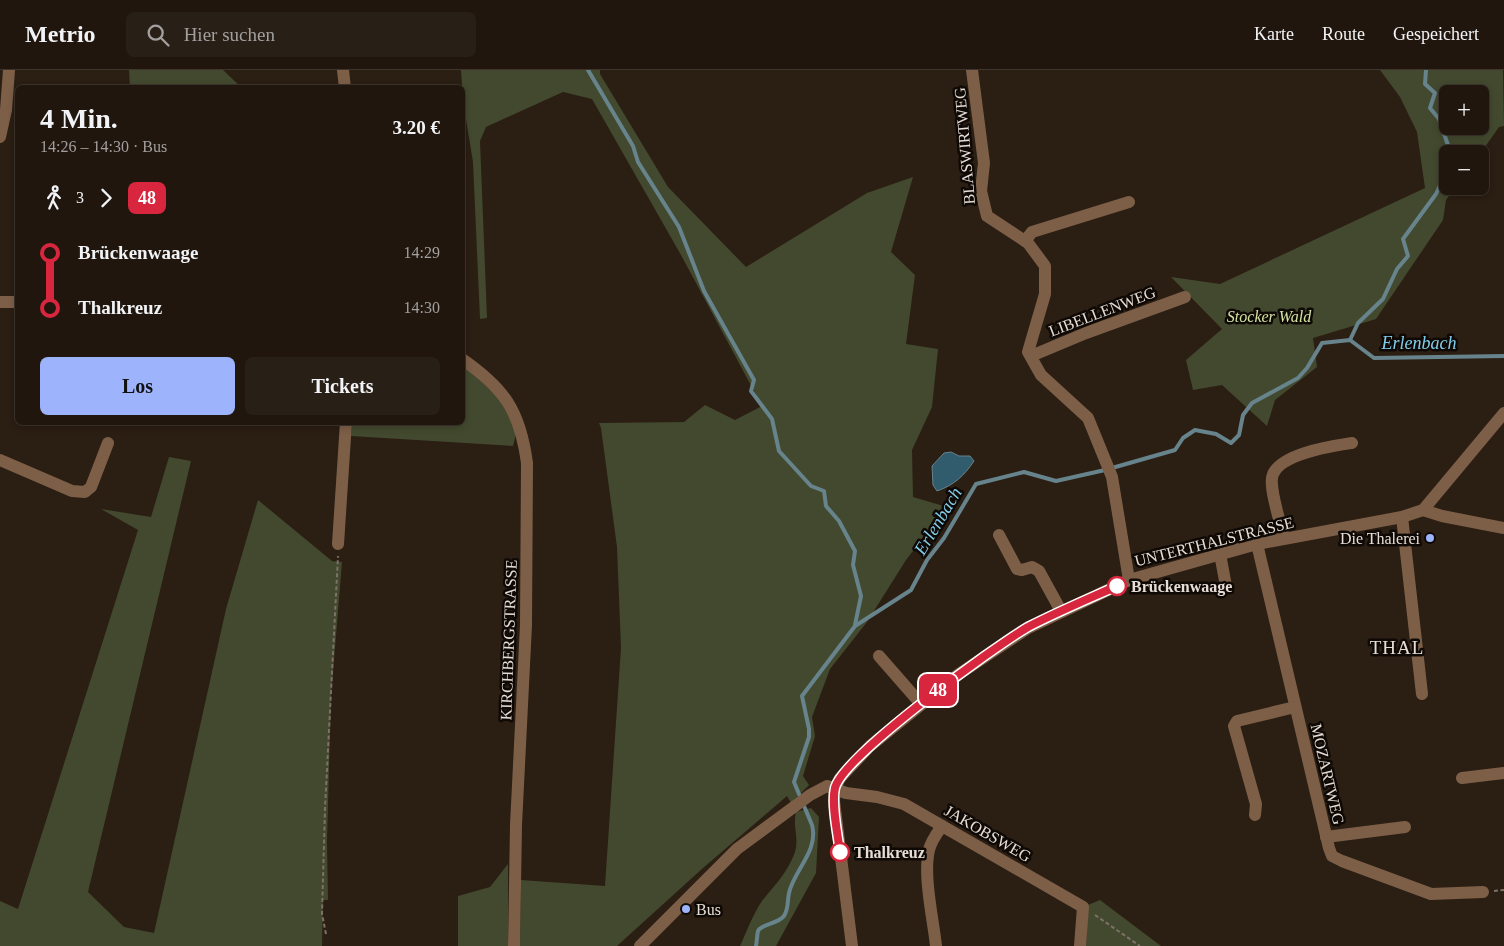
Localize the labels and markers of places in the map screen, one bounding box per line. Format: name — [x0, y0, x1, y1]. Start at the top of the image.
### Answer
place label: Die Thalerei — [1340, 530, 1421, 547]
marker: Die Thalerei — [1424, 532, 1436, 544]
marker: Brückenwaage — [1107, 576, 1127, 596]
place label: Brückenwaage — [1131, 578, 1232, 596]
marker: Thalkreuz — [830, 842, 850, 862]
place label: Thalkreuz — [854, 844, 925, 861]
place label: Bus — [696, 901, 721, 918]
marker: Bus — [680, 903, 692, 915]

